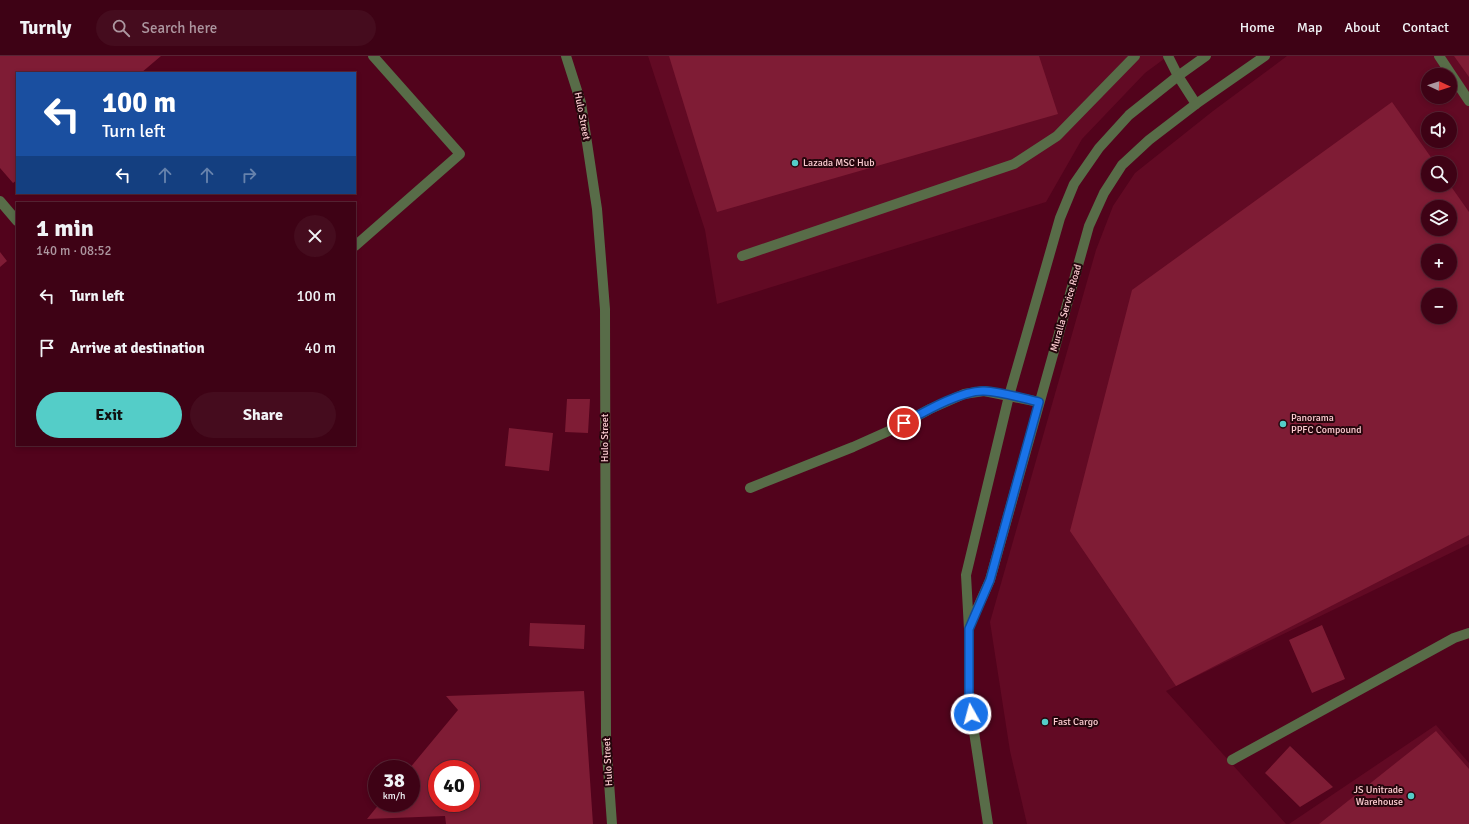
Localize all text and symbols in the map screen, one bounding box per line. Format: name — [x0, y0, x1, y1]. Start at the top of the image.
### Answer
search box — [96, 10, 376, 46]
text: Turnly — [20, 16, 72, 40]
icon: search — [110, 17, 132, 39]
text: Search here — [142, 19, 217, 37]
text: Home — [1240, 19, 1275, 36]
text: Map — [1297, 19, 1322, 36]
text: About — [1344, 19, 1380, 36]
text: Contact — [1402, 19, 1449, 36]
north arrow — [1421, 68, 1457, 104]
map controls — [1421, 68, 1457, 324]
text: 100 m — [102, 86, 176, 120]
icon: left — [36, 88, 88, 140]
street label: Hulo Street — [571, 91, 593, 141]
button: sound — [1421, 112, 1457, 148]
text: Turn left — [102, 120, 165, 142]
button: search — [1421, 156, 1457, 192]
place label: Lazada MSC Hub — [803, 157, 875, 169]
marker: Lazada MSC Hub — [790, 158, 800, 168]
icon: left — [112, 164, 134, 186]
icon: ahead — [154, 164, 176, 186]
icon: ahead — [196, 164, 218, 186]
icon: right — [238, 164, 260, 186]
button: layers — [1421, 200, 1457, 236]
text: 1 min — [36, 213, 94, 243]
button: close — [294, 215, 336, 257]
text: 140 m · 08:52 — [36, 243, 112, 259]
button: + — [1421, 244, 1457, 280]
street label: Muralla Service Road — [1048, 263, 1084, 353]
icon: left — [36, 285, 58, 307]
text: Turn left — [70, 287, 124, 305]
text: 100 m — [296, 287, 336, 305]
button: − — [1421, 288, 1457, 324]
icon: arrive — [36, 337, 58, 359]
text: Arrive at destination — [70, 339, 205, 357]
text: 40 m — [305, 339, 336, 357]
button: Exit — [36, 392, 182, 438]
button: Share — [190, 392, 336, 438]
pin — [887, 406, 921, 440]
icon: arrive — [893, 412, 915, 434]
place label: Panorama PPFC Compound — [1291, 412, 1362, 436]
street label: Hulo Street — [599, 413, 611, 462]
marker: Panorama PPFC Compound — [1278, 419, 1288, 429]
position arrow — [950, 693, 992, 735]
place label: Fast Cargo — [1053, 716, 1098, 728]
marker: Fast Cargo — [1040, 717, 1050, 727]
street label: Hulo Street — [601, 737, 615, 787]
speed limit sign: 40 — [428, 760, 480, 812]
text: 38 — [383, 768, 405, 793]
place label: JS Unitrade Warehouse — [1354, 784, 1403, 808]
text: km/h — [383, 790, 405, 802]
marker: JS Unitrade Warehouse — [1406, 791, 1416, 801]

